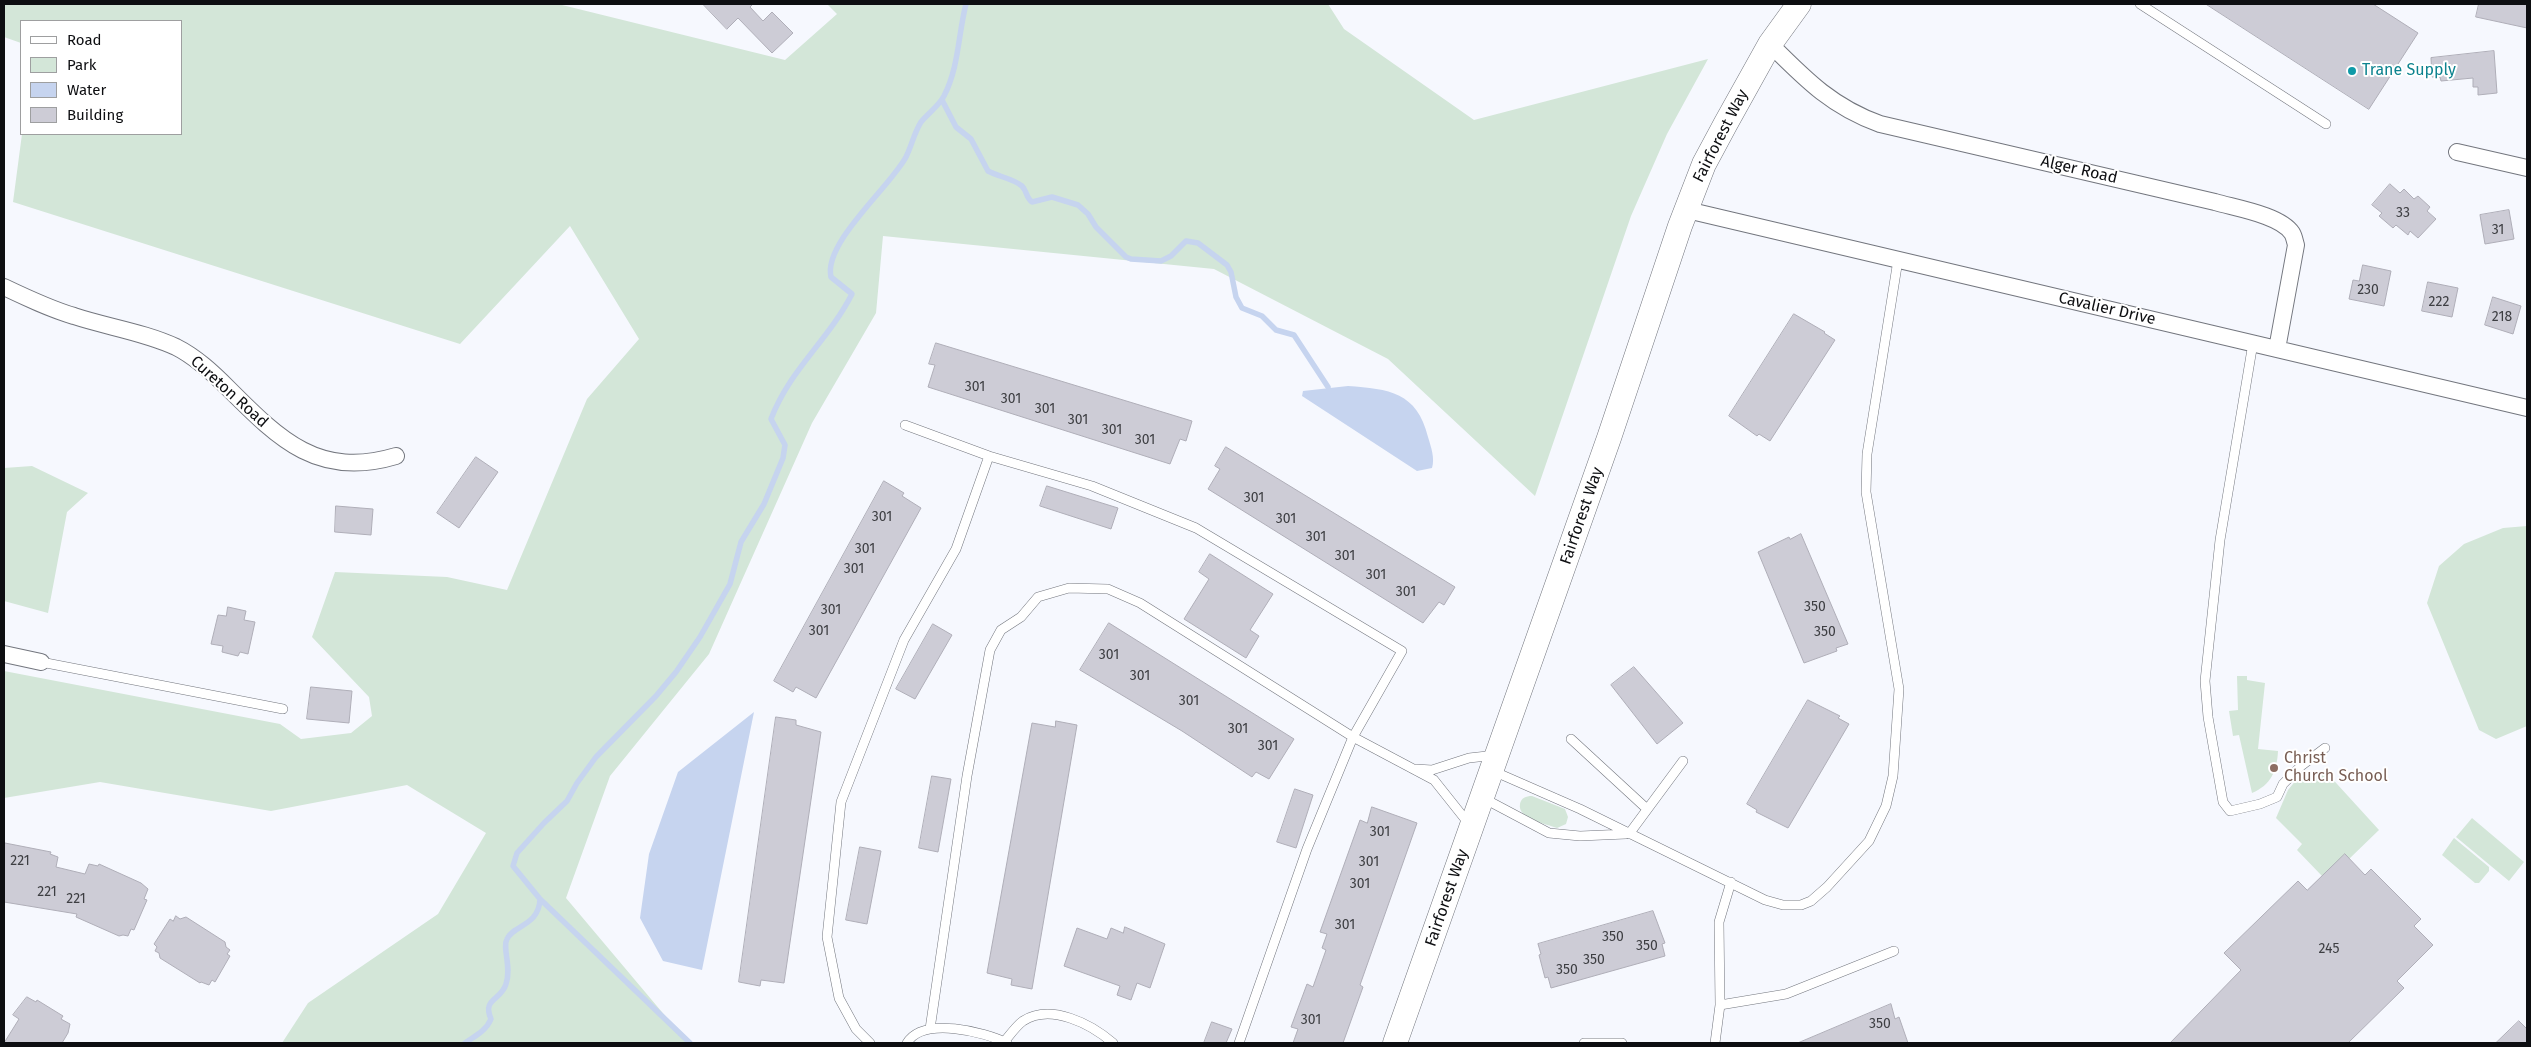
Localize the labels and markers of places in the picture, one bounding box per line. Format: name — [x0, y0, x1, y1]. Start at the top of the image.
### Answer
place label: Trane Supply — [2362, 61, 2456, 81]
marker: Trane Supply — [2346, 65, 2358, 77]
place label: Christ Church School — [2284, 749, 2388, 787]
marker: Christ Church School — [2268, 762, 2280, 774]

